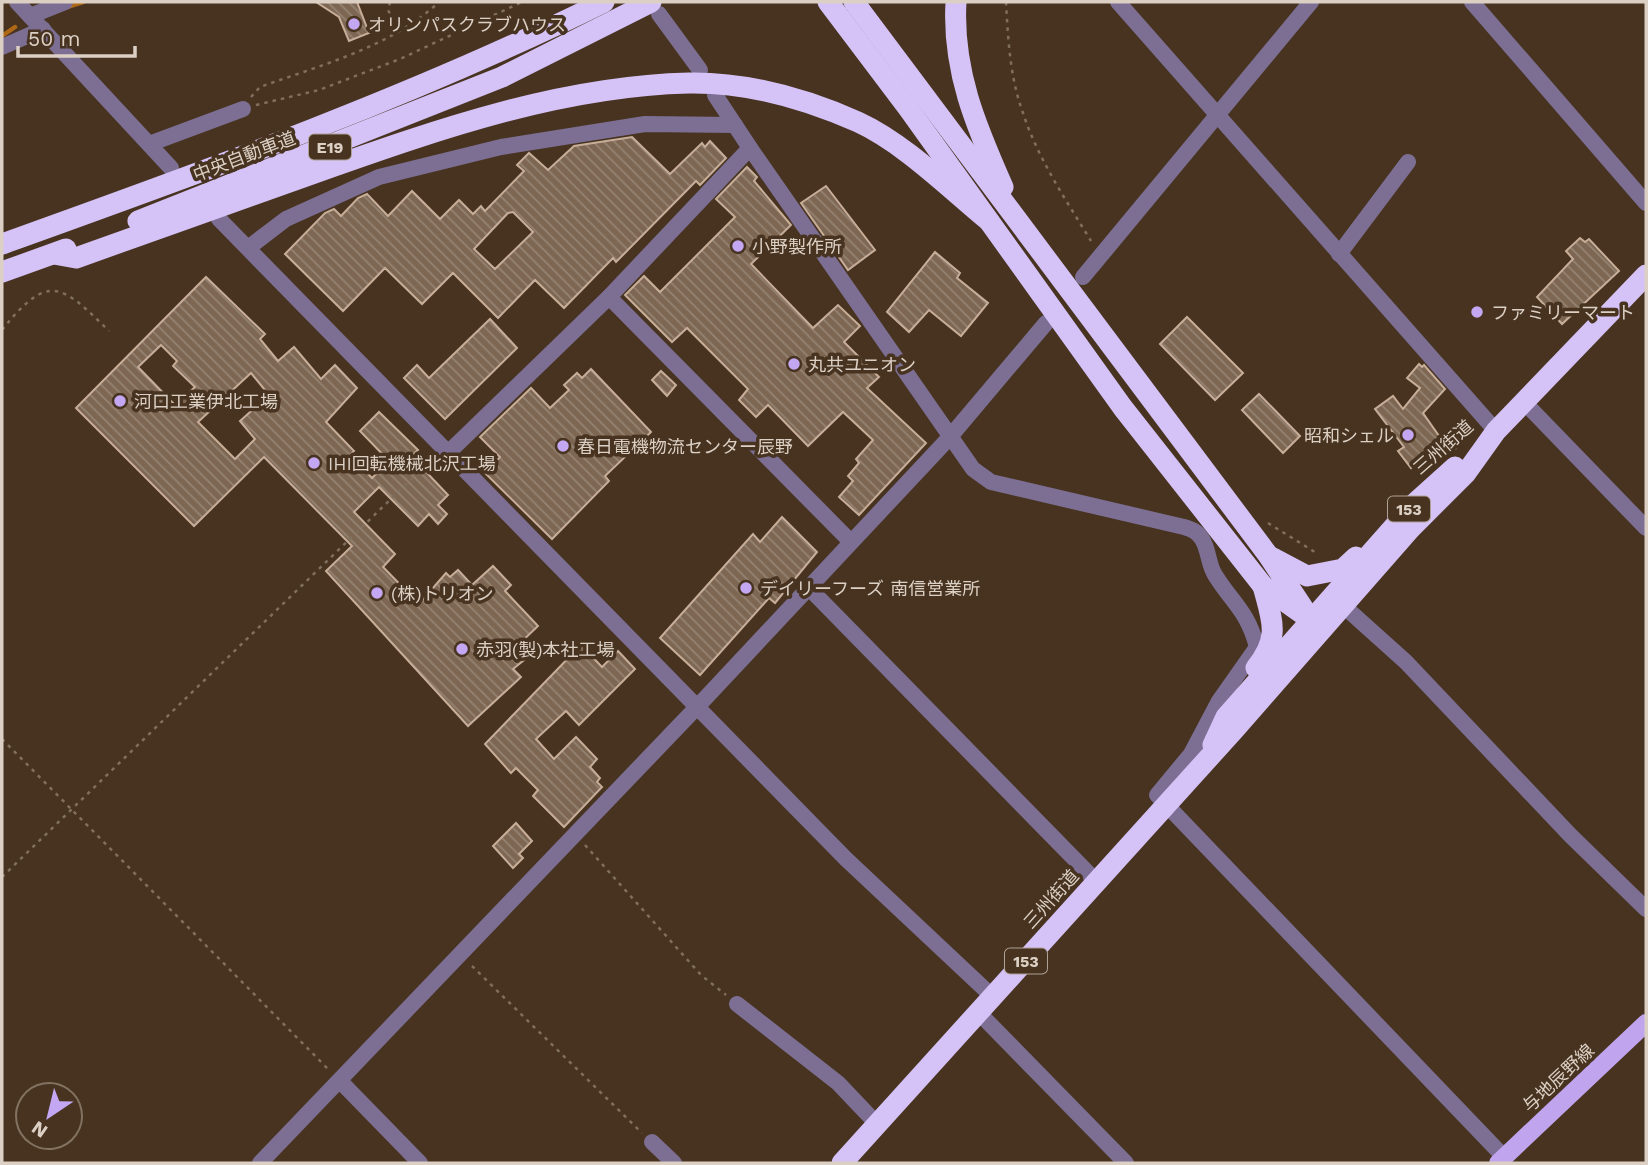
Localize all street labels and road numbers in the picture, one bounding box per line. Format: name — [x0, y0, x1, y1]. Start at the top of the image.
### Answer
street label: 中央自動車道 — [190, 127, 298, 185]
road number: E19 — [309, 134, 351, 160]
street label: 三州街道 — [1409, 415, 1477, 479]
road number: 153 — [1388, 496, 1430, 522]
street label: 三州街道 — [1019, 865, 1083, 933]
road number: 153 — [1005, 948, 1047, 973]
street label: 与地辰野線 — [1518, 1040, 1598, 1116]

